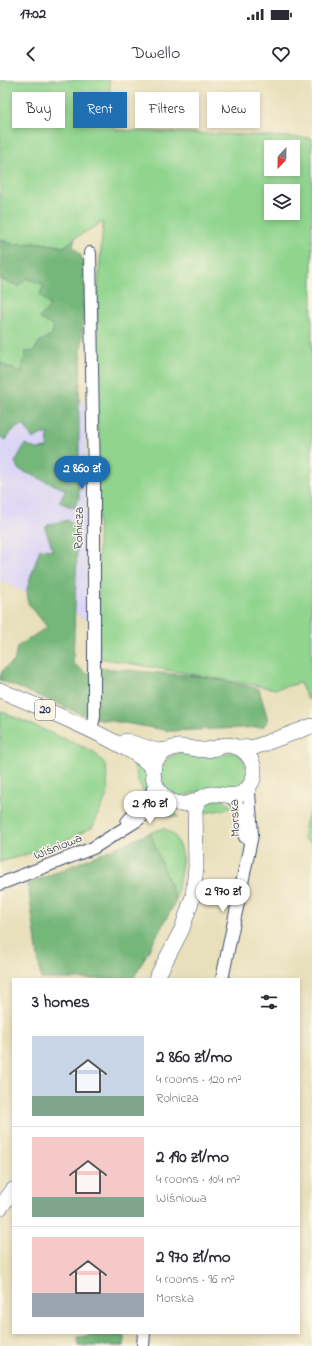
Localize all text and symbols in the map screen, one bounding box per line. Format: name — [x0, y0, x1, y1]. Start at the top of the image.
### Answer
text: 17:02 — [20, 3, 46, 25]
text: Dwello — [132, 41, 180, 67]
icon: back — [20, 43, 42, 65]
icon: heart — [270, 43, 292, 65]
chip: Buy — [12, 92, 65, 128]
chip: Rent — [73, 92, 127, 128]
chip: Filters — [135, 92, 199, 128]
chip: New — [207, 92, 260, 128]
north arrow — [264, 140, 300, 176]
map controls — [264, 140, 300, 220]
button: layers — [264, 184, 300, 220]
pin: 2 860 zł — [41, 456, 123, 490]
text: 2 860 zł — [63, 459, 101, 478]
street label: Rolnicza — [69, 506, 89, 550]
road number: 20 — [35, 700, 55, 720]
pin: 2 190 zł — [109, 791, 191, 825]
text: 2 190 zł — [132, 794, 168, 813]
street label: Morska — [225, 799, 245, 837]
street label: Wiśniowa — [31, 829, 85, 865]
pin: 2 970 zł — [182, 879, 264, 913]
text: 2 970 zł — [205, 882, 241, 901]
text: 3 homes — [32, 990, 90, 1015]
icon: filters — [258, 991, 280, 1013]
text: 2 860 zł/mo — [156, 1045, 232, 1070]
icon: home — [64, 1052, 112, 1100]
text: 4 rooms · 120 m² — [156, 1070, 242, 1089]
text: Rolnicza — [156, 1089, 199, 1108]
text: 2 190 zł/mo — [156, 1145, 229, 1170]
icon: home — [64, 1153, 112, 1201]
text: 4 rooms · 104 m² — [156, 1170, 240, 1189]
text: Wiśniowa — [156, 1189, 207, 1208]
text: 2 970 zł/mo — [156, 1245, 231, 1270]
icon: home — [64, 1253, 112, 1301]
text: 4 rooms · 96 m² — [156, 1270, 235, 1289]
text: Morska — [156, 1289, 194, 1308]

